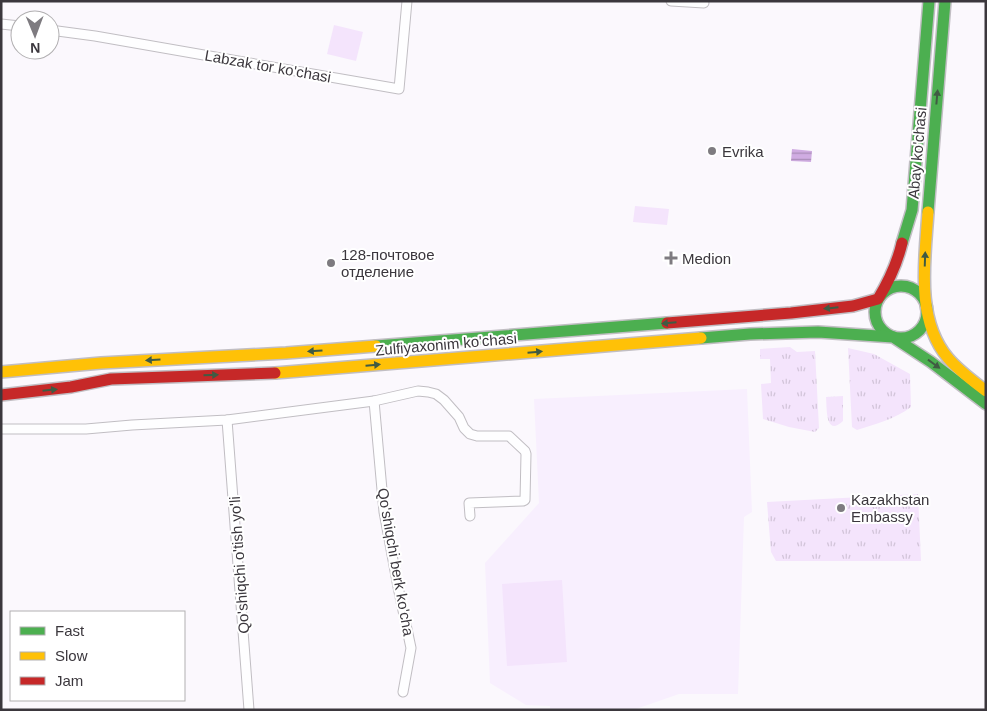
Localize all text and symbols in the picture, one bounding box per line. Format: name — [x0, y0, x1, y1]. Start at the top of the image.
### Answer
north arrow — [10, 10, 60, 60]
text: N — [30, 40, 40, 56]
street label: Labzak tor ko'chasi — [204, 47, 332, 85]
one-way arrow — [933, 89, 941, 105]
street label: Abay ko'chasi — [905, 106, 929, 200]
place label: Evrika — [722, 143, 764, 160]
marker: Evrika — [706, 145, 718, 157]
place label: 128-почтовое отделение — [341, 246, 435, 280]
place label: Medion — [682, 250, 731, 267]
marker: Medion — [664, 251, 678, 265]
one-way arrow — [921, 251, 929, 267]
marker: 128-почтовое отделение — [325, 257, 337, 269]
one-way arrow — [822, 305, 838, 313]
one-way arrow — [661, 319, 677, 327]
street label: Zulfiyaxonim ko'chasi — [374, 329, 518, 359]
one-way arrow — [307, 347, 323, 355]
one-way arrow — [527, 347, 543, 355]
one-way arrow — [145, 356, 161, 364]
one-way arrow — [927, 359, 941, 369]
one-way arrow — [366, 361, 382, 369]
one-way arrow — [203, 371, 219, 379]
one-way arrow — [42, 385, 58, 393]
street label: Qo'shiqchi berk ko'cha — [375, 487, 418, 638]
place label: Kazakhstan Embassy — [851, 491, 929, 525]
street label: Qo'shiqchi o'tish yo'li — [226, 496, 252, 634]
marker: Kazakhstan Embassy — [835, 502, 847, 514]
legend — [10, 611, 185, 701]
text: Fast — [55, 622, 85, 639]
text: Slow — [55, 647, 88, 664]
text: Jam — [55, 672, 83, 689]

